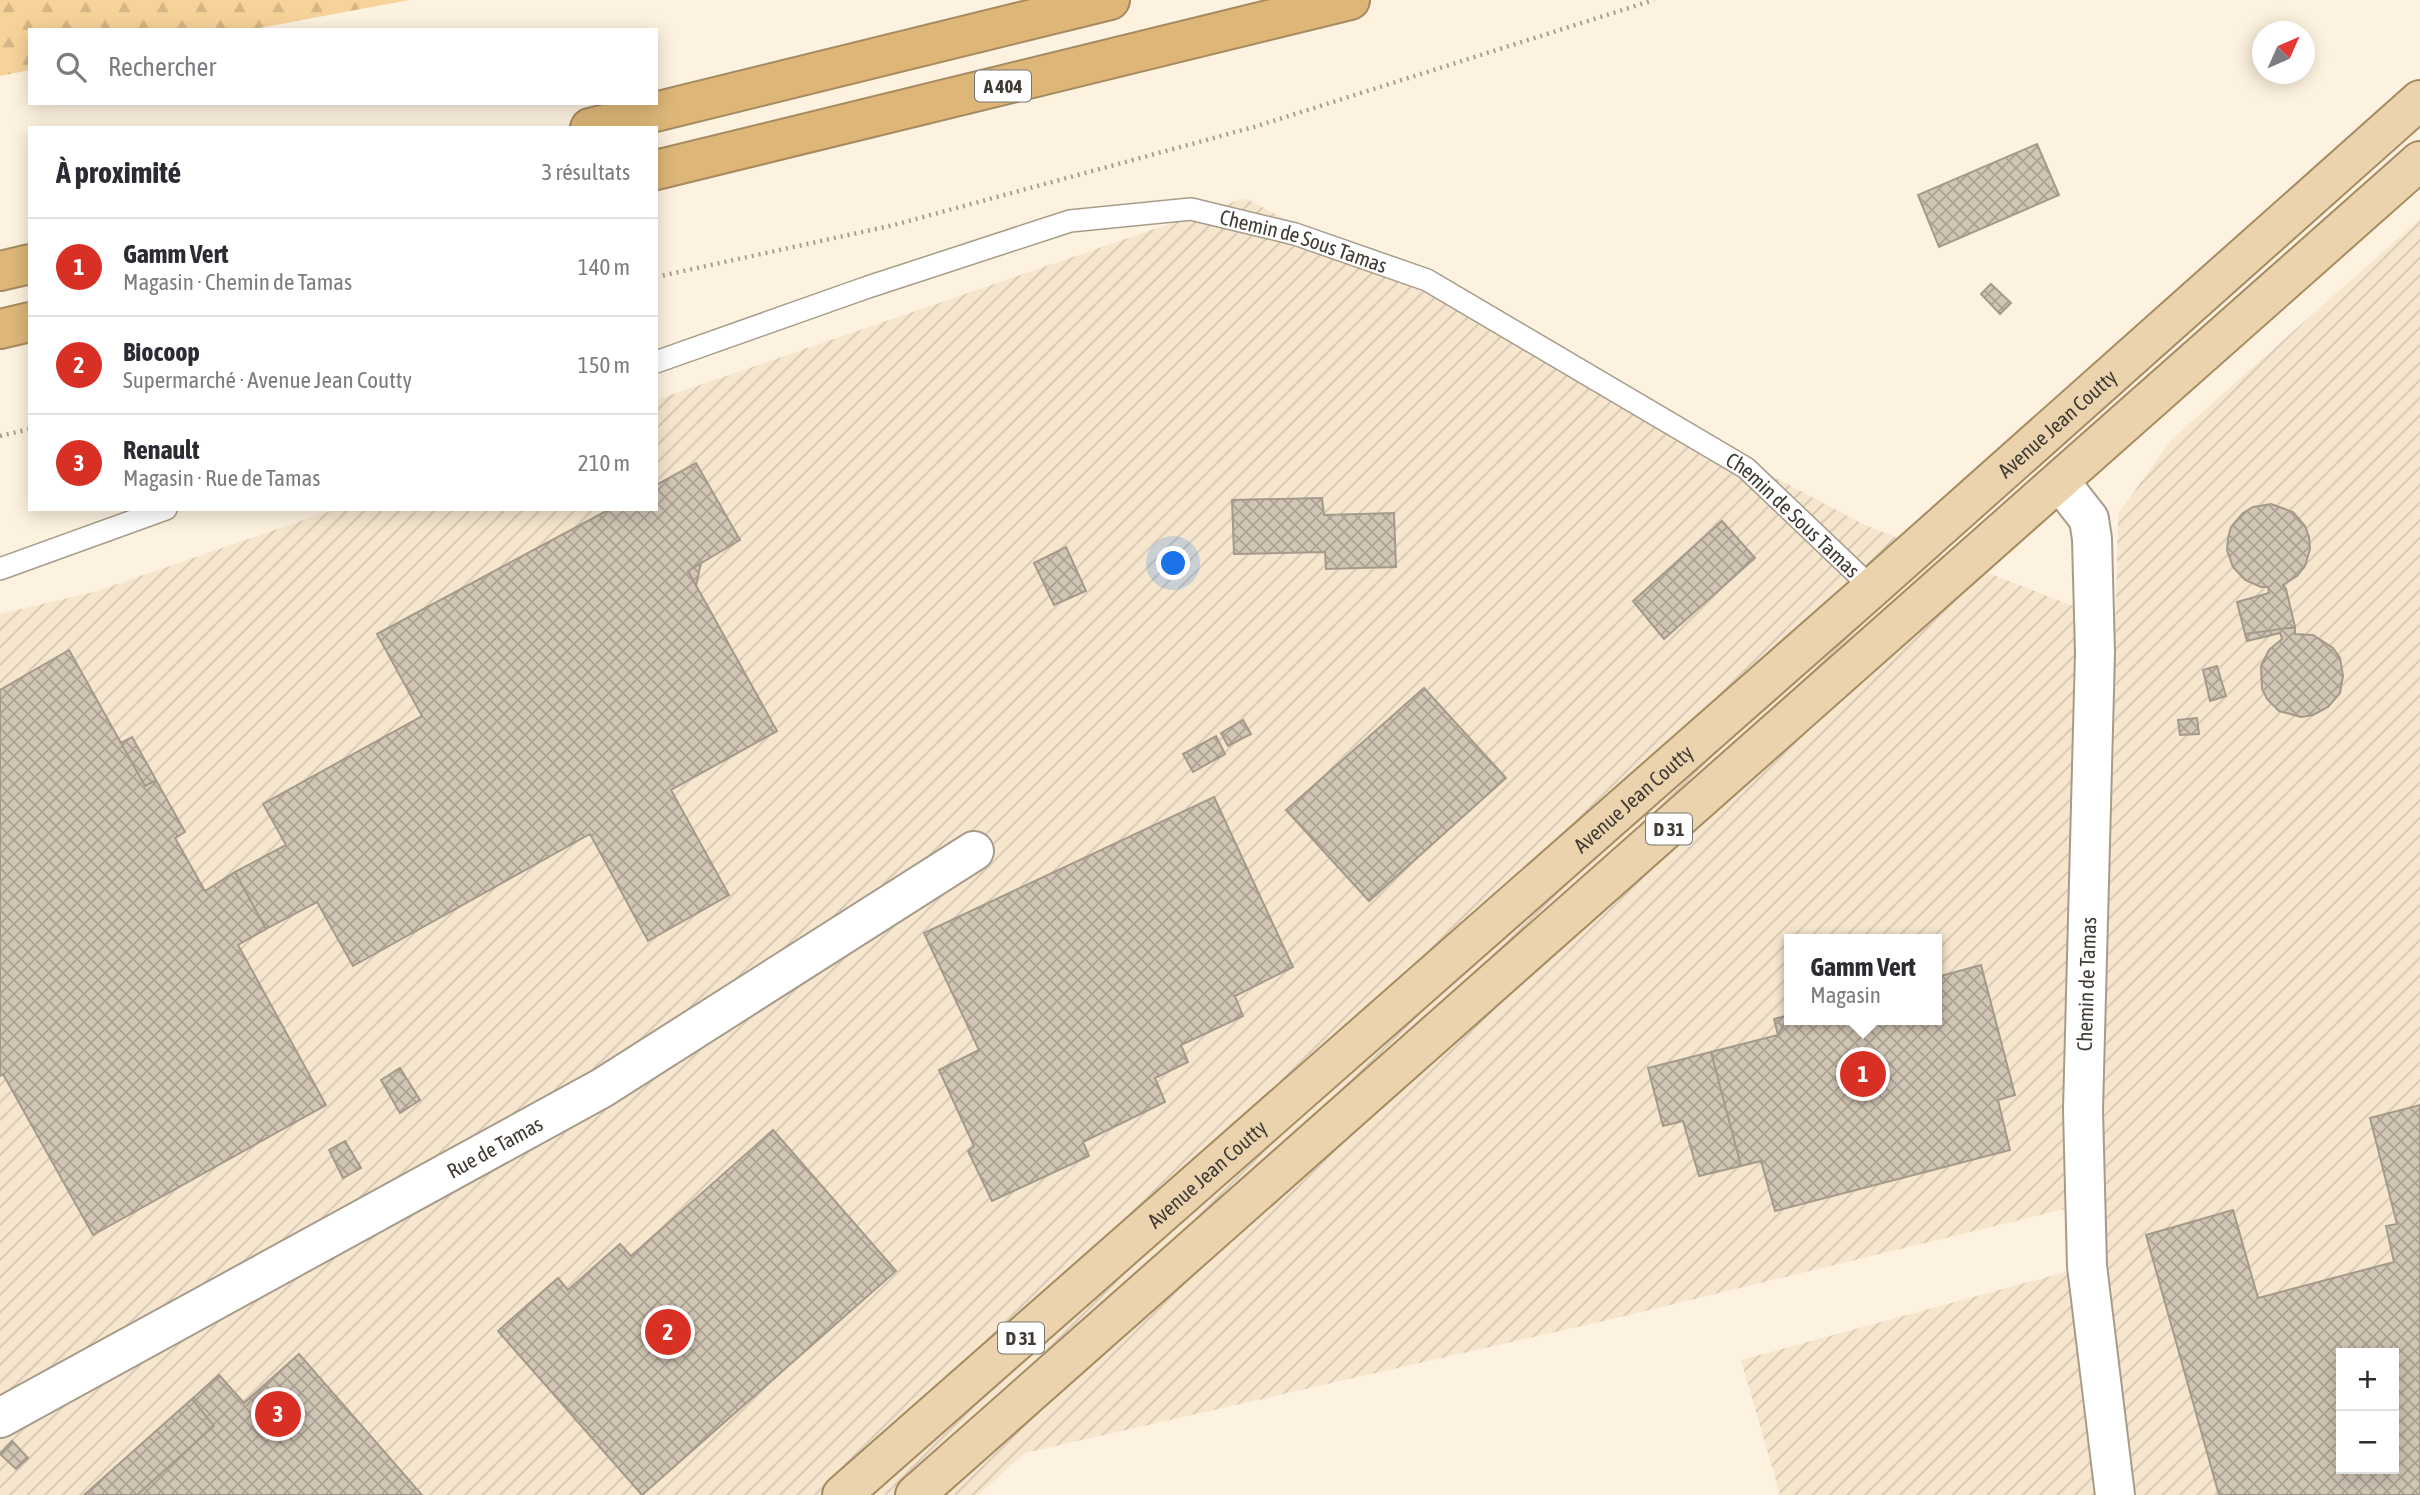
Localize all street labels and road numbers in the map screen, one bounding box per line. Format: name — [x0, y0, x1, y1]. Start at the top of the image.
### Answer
road number: A 404 — [975, 71, 1031, 102]
street label: Chemin de Sous Tamas — [1218, 204, 1390, 277]
street label: Avenue Jean Coutty — [1993, 364, 2121, 482]
street label: Chemin de Sous Tamas — [1722, 447, 1865, 582]
street label: Avenue Jean Coutty — [1569, 739, 1698, 857]
road number: D 31 — [1646, 814, 1692, 844]
street label: Chemin de Tamas — [2072, 916, 2100, 1052]
street label: Rue de Tamas — [443, 1111, 547, 1183]
street label: Avenue Jean Coutty — [1142, 1115, 1271, 1233]
road number: D 31 — [998, 1322, 1044, 1354]

